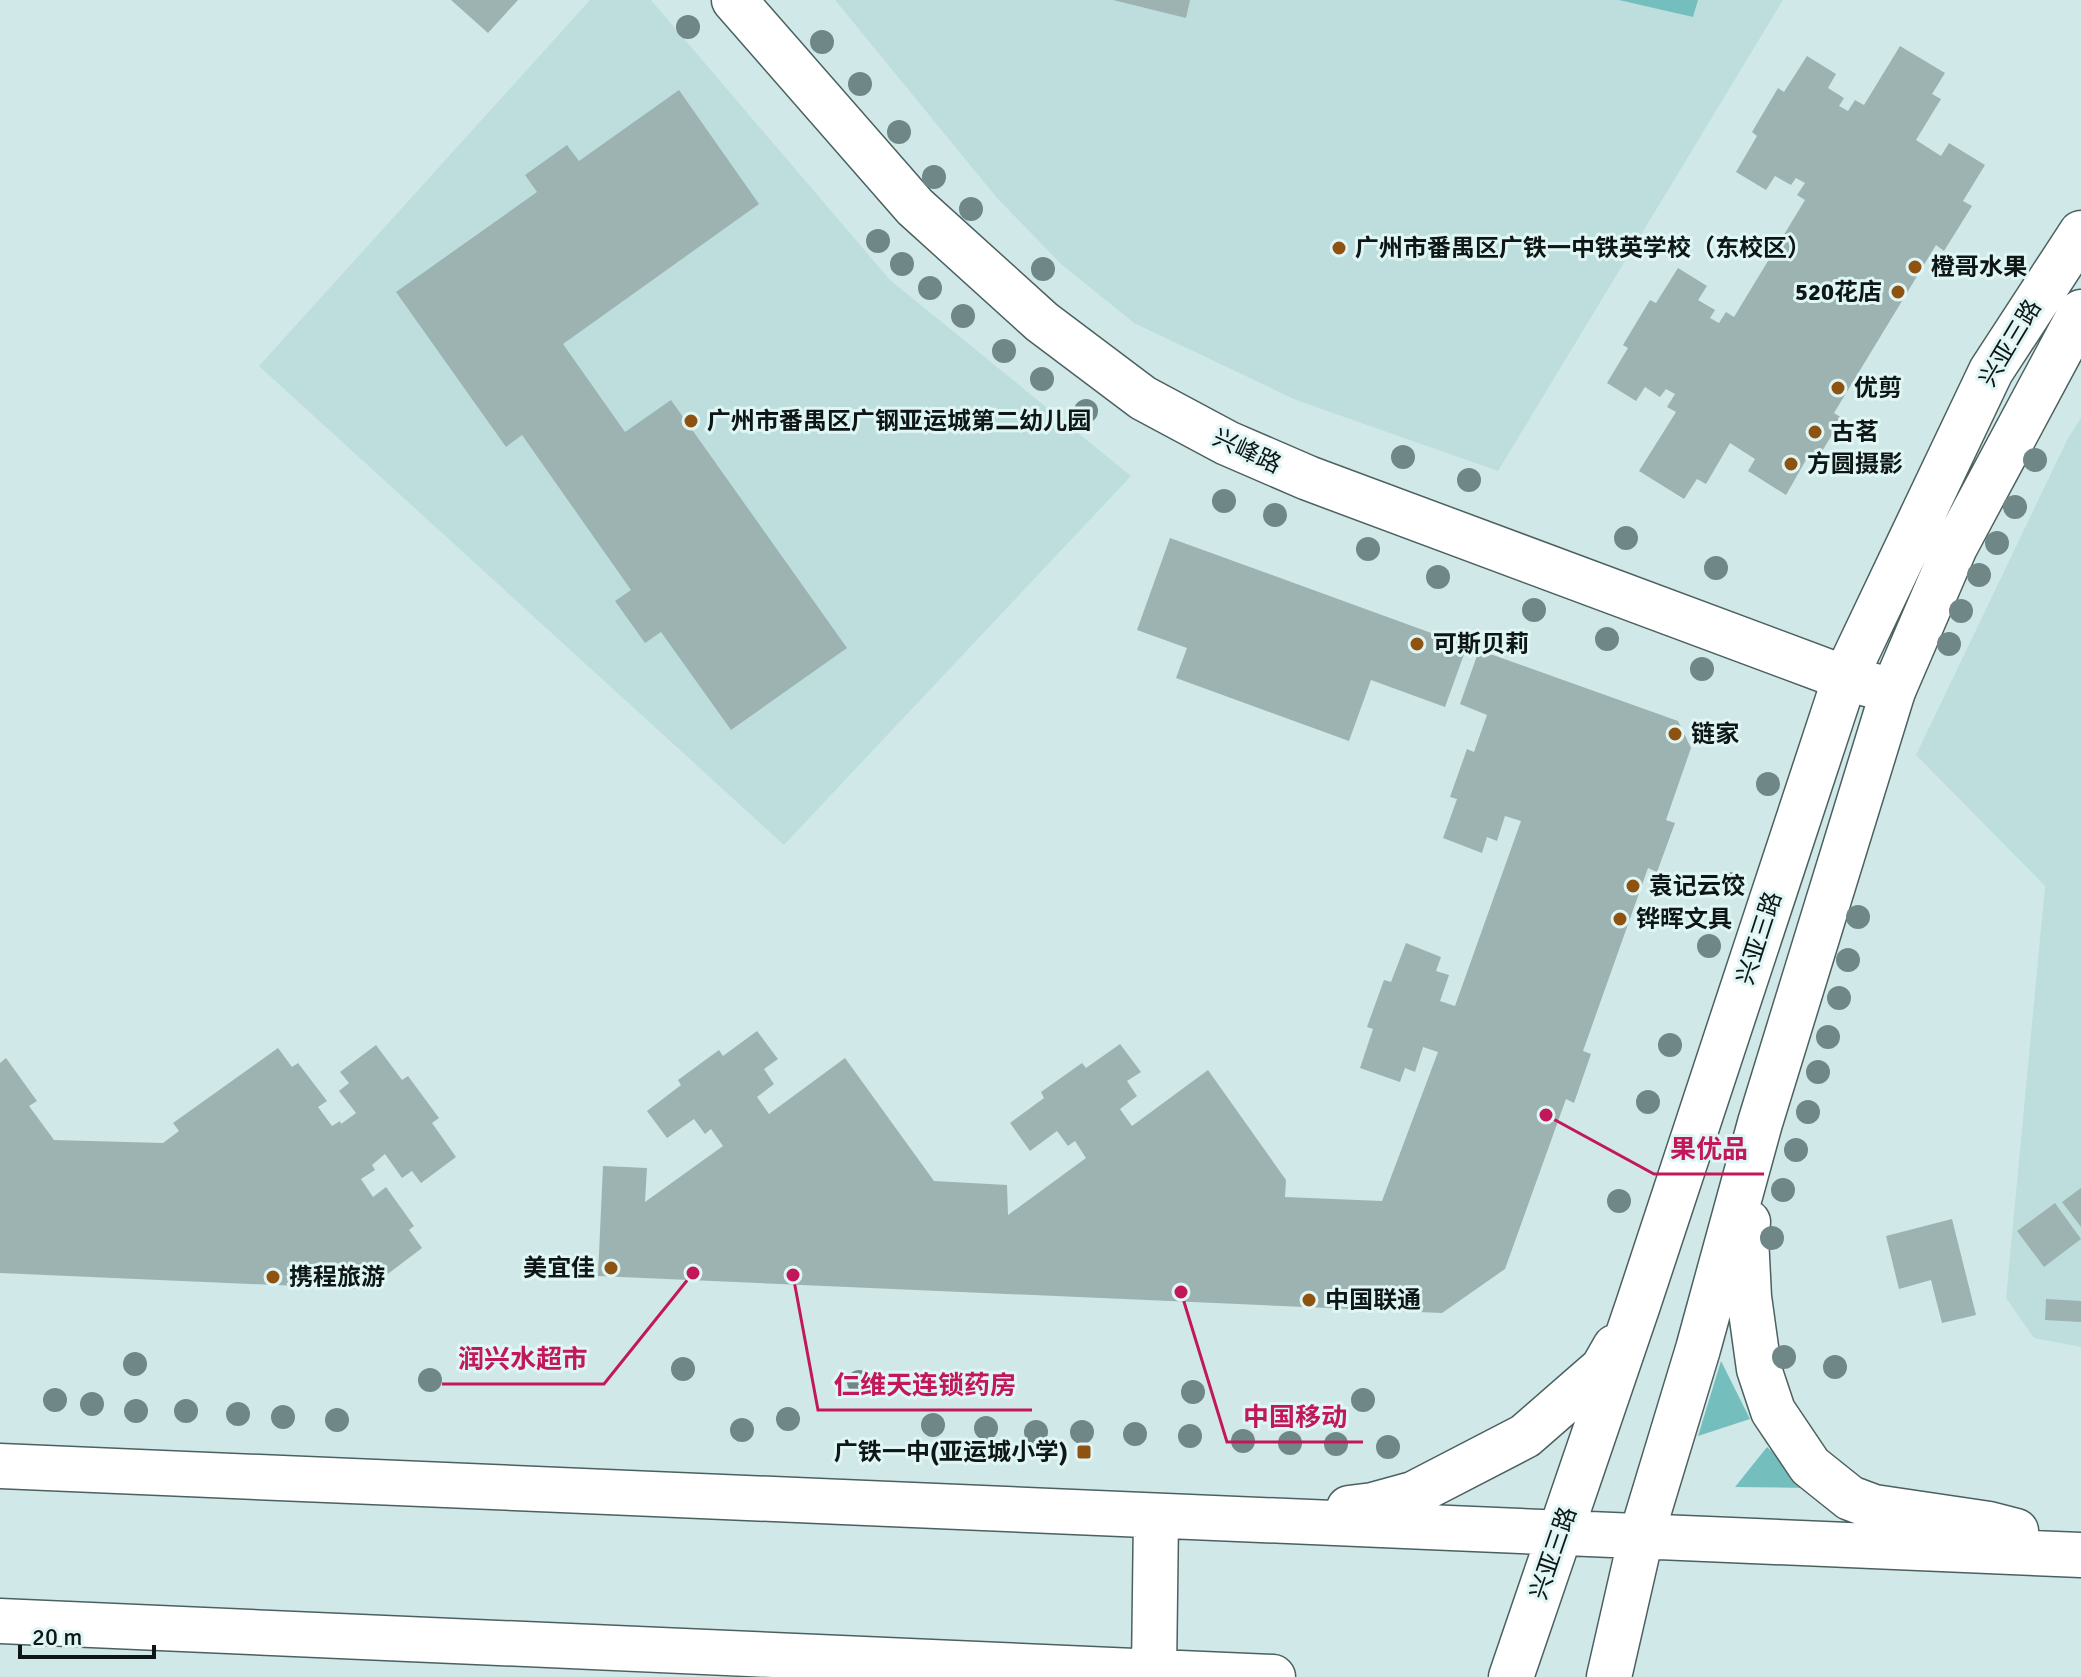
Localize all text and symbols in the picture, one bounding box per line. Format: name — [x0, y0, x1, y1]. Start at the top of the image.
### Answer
place label: 广州市番禺区广铁一中铁英学校（东校区） — [1355, 233, 1811, 263]
marker: 广州市番禺区广铁一中铁英学校（东校区） — [1330, 239, 1348, 257]
place label: 橙哥水果 — [1931, 252, 2027, 282]
marker: 橙哥水果 — [1906, 258, 1924, 276]
place label: 520花店 — [1795, 277, 1882, 307]
marker: 520花店 — [1889, 283, 1907, 301]
street label: 兴亚三路 — [1972, 294, 2048, 392]
place label: 优剪 — [1854, 373, 1902, 403]
marker: 优剪 — [1829, 379, 1847, 397]
place label: 广州市番禺区广钢亚运城第二幼儿园 — [707, 406, 1091, 436]
marker: 广州市番禺区广钢亚运城第二幼儿园 — [682, 412, 700, 430]
place label: 古茗 — [1831, 417, 1879, 447]
street label: 兴峰路 — [1208, 422, 1286, 480]
marker: 古茗 — [1806, 423, 1824, 441]
place label: 方圆摄影 — [1807, 449, 1903, 479]
marker: 方圆摄影 — [1782, 455, 1800, 473]
place label: 可斯贝莉 — [1433, 629, 1529, 659]
marker: 可斯贝莉 — [1408, 635, 1426, 653]
place label: 链家 — [1691, 719, 1739, 749]
marker: 链家 — [1666, 725, 1684, 743]
place label: 袁记云饺 — [1649, 871, 1745, 901]
marker: 袁记云饺 — [1624, 877, 1642, 895]
street label: 兴亚三路 — [1730, 888, 1788, 988]
place label: 铧晖文具 — [1636, 904, 1732, 934]
marker: 铧晖文具 — [1611, 910, 1629, 928]
callout: 果优品 — [1654, 1124, 1764, 1174]
text: 果优品 — [1670, 1134, 1748, 1166]
place label: 美宜佳 — [523, 1253, 595, 1283]
marker: 美宜佳 — [602, 1259, 620, 1277]
place label: 携程旅游 — [289, 1262, 385, 1292]
marker: 携程旅游 — [264, 1268, 282, 1286]
place label: 中国联通 — [1325, 1285, 1421, 1315]
marker: 中国联通 — [1300, 1291, 1318, 1309]
callout: 润兴水超市 — [442, 1334, 604, 1384]
text: 润兴水超市 — [458, 1344, 588, 1376]
callout: 仁维天连锁药房 — [818, 1360, 1032, 1410]
text: 仁维天连锁药房 — [834, 1370, 1016, 1402]
callout: 中国移动 — [1227, 1392, 1363, 1442]
text: 中国移动 — [1243, 1402, 1347, 1434]
place label: 广铁一中(亚运城小学) — [834, 1437, 1068, 1467]
marker: 广铁一中(亚运城小学) — [1075, 1443, 1093, 1461]
street label: 兴亚三路 — [1523, 1503, 1583, 1603]
scale bar — [20, 1609, 154, 1659]
text: 20 m — [32, 1622, 82, 1652]

